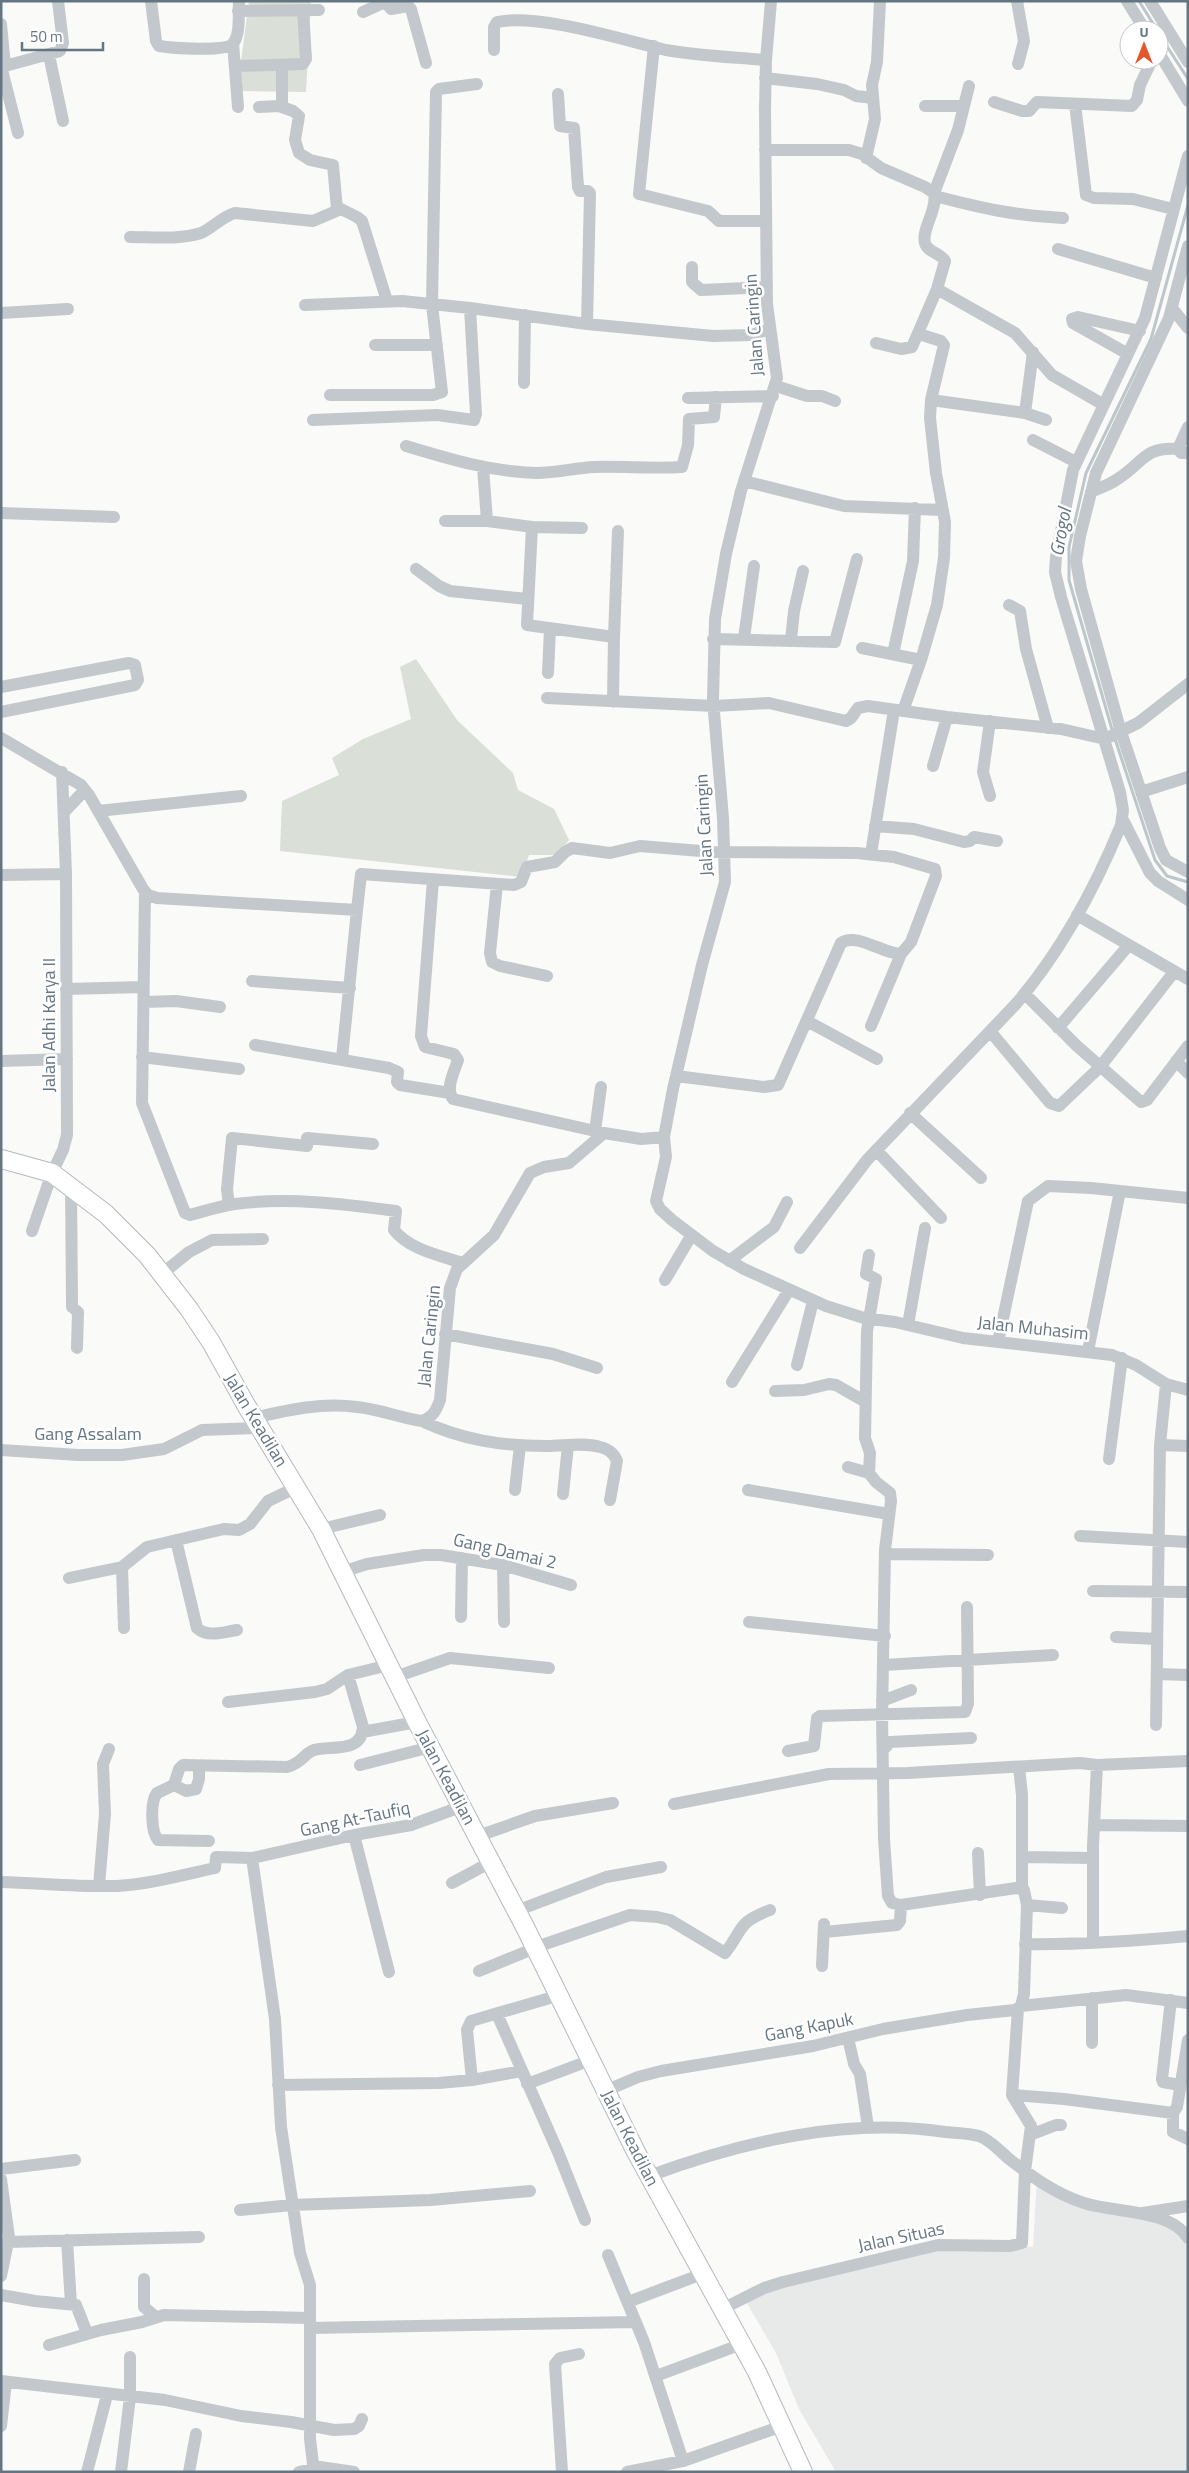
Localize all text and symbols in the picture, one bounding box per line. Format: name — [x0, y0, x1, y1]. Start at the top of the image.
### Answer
scale bar — [22, 20, 104, 52]
north arrow — [1119, 20, 1169, 70]
text: U — [1139, 21, 1149, 42]
text: 50 m — [30, 25, 63, 48]
street label: Jalan Caringin — [736, 273, 771, 377]
water label: Grogol — [1041, 504, 1078, 558]
street label: Jalan Caringin — [687, 773, 720, 877]
street label: Jalan Adhi Karya II — [35, 958, 62, 1092]
street label: Jalan Caringin — [410, 1284, 447, 1388]
street label: Jalan Muhasim — [976, 1308, 1090, 1347]
street label: Jalan Keadilan — [218, 1368, 295, 1472]
street label: Gang Assalam — [34, 1420, 142, 1447]
street label: Gang Damai 2 — [451, 1525, 560, 1576]
street label: Jalan Keadilan — [410, 1724, 483, 1830]
street label: Gang At-Taufiq — [297, 1794, 412, 1843]
street label: Gang Kapuk — [762, 2005, 856, 2048]
street label: Jalan Keadilan — [594, 2085, 666, 2191]
street label: Jalan Situas — [855, 2214, 947, 2259]

